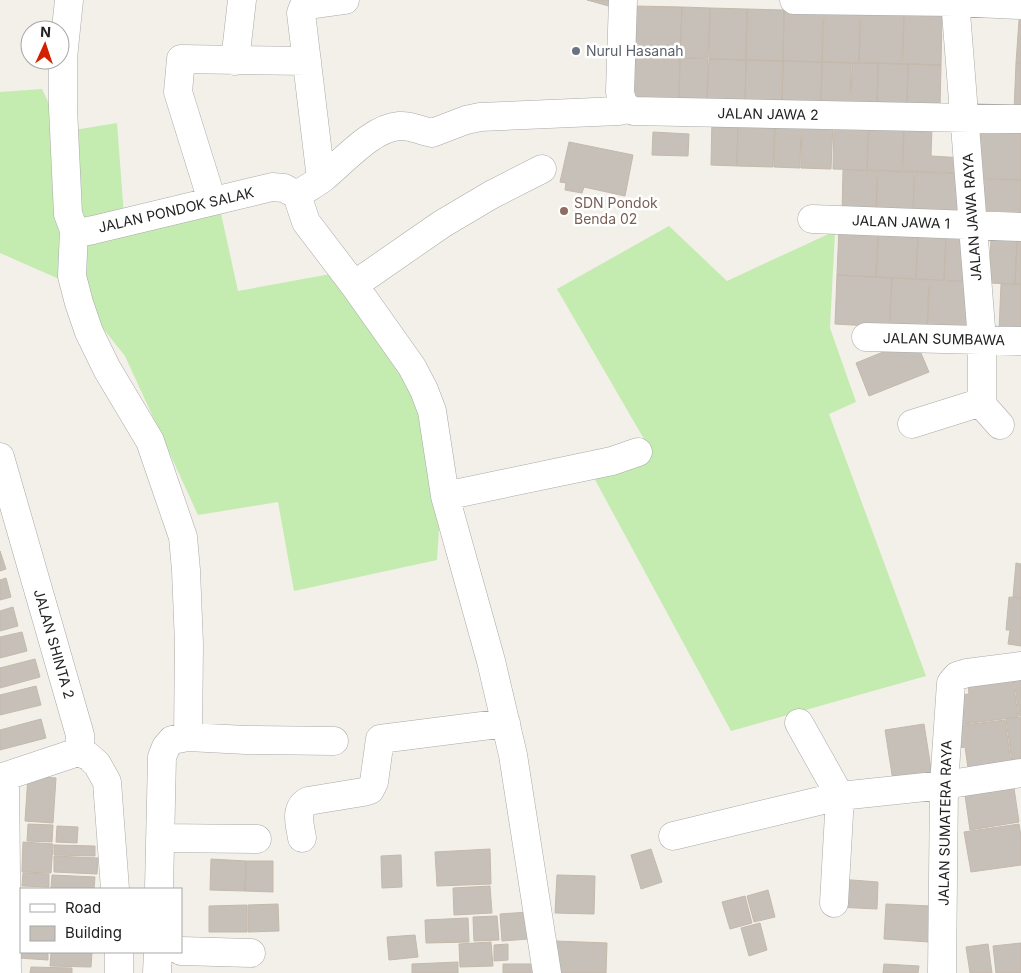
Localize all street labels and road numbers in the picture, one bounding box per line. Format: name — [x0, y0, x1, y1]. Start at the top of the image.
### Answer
street label: JALAN JAWA 2 — [717, 104, 819, 123]
street label: JALAN JAWA RAYA — [959, 152, 984, 282]
street label: JALAN PONDOK SALAK — [96, 183, 256, 236]
street label: JALAN JAWA 1 — [852, 211, 950, 232]
street label: JALAN SUMBAWA — [883, 329, 1006, 348]
street label: JALAN SHINTA 2 — [31, 587, 78, 701]
street label: JALAN SUMATERA RAYA — [935, 740, 954, 906]

